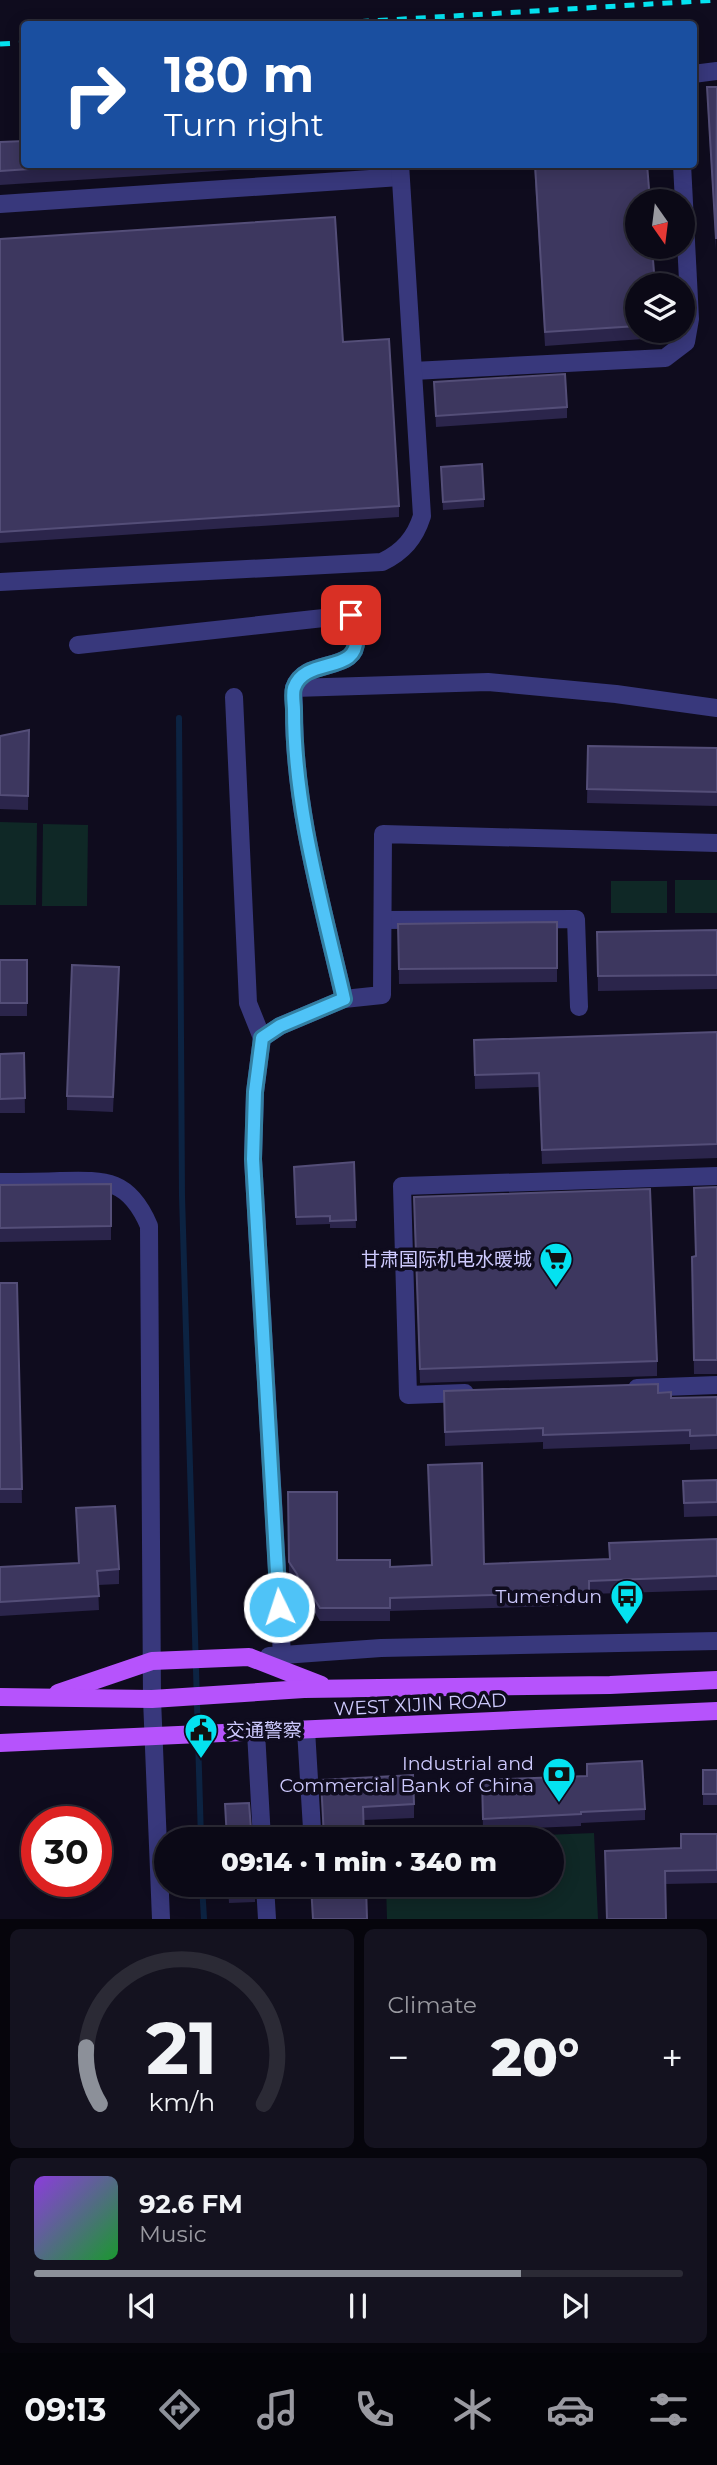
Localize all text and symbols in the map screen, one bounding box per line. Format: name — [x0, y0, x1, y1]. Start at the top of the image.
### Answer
text: 180 m — [164, 45, 314, 104]
icon: right — [49, 49, 140, 140]
text: Turn right — [164, 105, 324, 144]
north arrow — [625, 189, 695, 259]
map controls — [625, 189, 695, 343]
button: layers — [625, 273, 695, 343]
pin — [321, 585, 381, 645]
icon: arrive — [332, 596, 370, 634]
supermarket icon: 甘肃国际机电水暖城 — [537, 1240, 575, 1289]
place label: 甘肃国际机电水暖城 — [361, 1248, 532, 1271]
position arrow — [242, 1570, 316, 1644]
bus stop icon: Tumendun — [608, 1577, 646, 1626]
place label: Tumendun — [496, 1585, 602, 1608]
street label: WEST XIJIN ROAD — [333, 1688, 507, 1721]
public building icon: 交通警察 — [182, 1711, 220, 1760]
place label: 交通警察 — [226, 1719, 302, 1742]
place label: Industrial and Commercial Bank of China — [279, 1752, 534, 1797]
bank icon: Industrial and Commercial Bank of China — [540, 1755, 578, 1804]
speed limit sign: 30 — [21, 1806, 112, 1897]
text: 09:14 · 1 min · 340 m — [221, 1846, 497, 1878]
text: Climate — [388, 1991, 477, 2019]
text: 21 — [146, 2005, 218, 2093]
text: 20° — [491, 2026, 579, 2089]
text: − — [388, 2034, 409, 2081]
text: + — [661, 2034, 683, 2081]
text: km/h — [148, 2087, 215, 2117]
text: 92.6 FM — [139, 2188, 243, 2220]
text: Music — [139, 2220, 207, 2248]
icon: previous — [123, 2287, 161, 2325]
icon: pause — [339, 2287, 377, 2325]
icon: next — [556, 2287, 594, 2325]
icon: directions — [155, 2385, 204, 2434]
icon: music — [253, 2385, 302, 2434]
icon: phone — [350, 2385, 399, 2434]
icon: climate — [448, 2385, 497, 2434]
icon: car — [546, 2385, 595, 2434]
icon: filters — [644, 2385, 693, 2434]
text: 09:13 — [24, 2390, 106, 2429]

